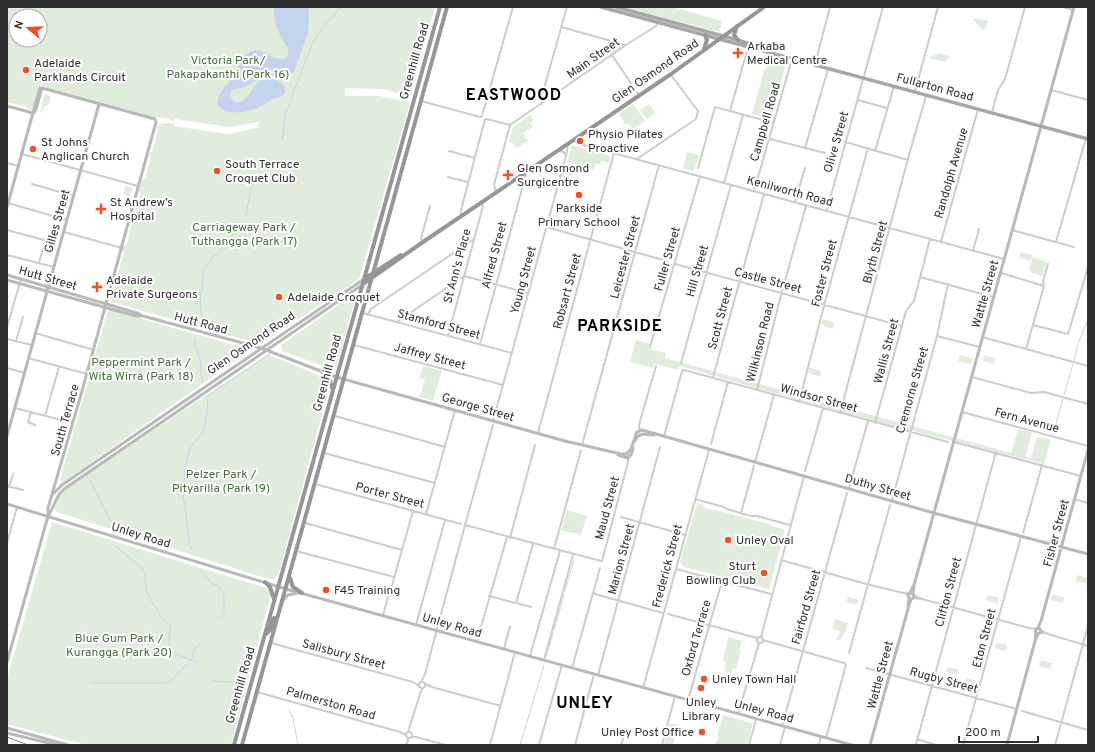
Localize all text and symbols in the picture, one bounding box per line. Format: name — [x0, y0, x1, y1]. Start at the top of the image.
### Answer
north arrow — [8, 8, 48, 48]
text: N — [12, 19, 27, 31]
street label: Greenhill Road — [396, 21, 434, 102]
street label: Main Street — [564, 35, 623, 83]
street label: Glen Osmond Road — [609, 36, 702, 108]
place label: Arkaba Medical Centre — [747, 39, 827, 69]
marker: Arkaba Medical Centre — [732, 47, 744, 59]
park label: Victoria Park/ Pakapakanthi (Park 16) — [167, 53, 289, 83]
place label: Adelaide Parklands Circuit — [34, 56, 126, 86]
marker: Adelaide Parklands Circuit — [21, 65, 31, 75]
street label: Fullarton Road — [894, 70, 975, 106]
street label: Campbell Road — [747, 81, 785, 164]
district label: EASTWOOD — [466, 86, 562, 106]
street label: Olive Street — [821, 110, 853, 175]
street label: Randolph Avenue — [931, 126, 973, 221]
place label: Physio Pilates Proactive — [588, 127, 663, 157]
place label: St Johns Anglican Church — [41, 135, 129, 165]
marker: Physio Pilates Proactive — [575, 136, 585, 146]
marker: St Johns Anglican Church — [28, 144, 38, 154]
place label: South Terrace Croquet Club — [225, 157, 299, 187]
place label: Glen Osmond Surgicentre — [517, 161, 589, 191]
marker: South Terrace Croquet Club — [212, 166, 222, 176]
marker: Glen Osmond Surgicentre — [502, 169, 514, 181]
street label: Kenilworth Road — [745, 173, 835, 211]
street label: Gilles Street — [41, 188, 75, 255]
marker: Parkside Primary School — [574, 190, 584, 200]
place label: St Andrew’s Hospital — [110, 195, 173, 225]
place label: Parkside Primary School — [538, 201, 620, 231]
marker: St Andrew’s Hospital — [95, 203, 107, 215]
street label: Leicester Street — [607, 214, 645, 301]
street label: Blyth Street — [860, 219, 892, 285]
park label: Carriageway Park / Tuthangga (Park 17) — [191, 220, 297, 250]
street label: Alfred Street — [478, 220, 512, 291]
street label: Fuller Street — [651, 225, 685, 293]
street label: St Ann's Place — [440, 227, 476, 305]
street label: Foster Street — [808, 238, 842, 309]
street label: Hill Street — [683, 243, 713, 299]
street label: Young Street — [507, 245, 541, 316]
street label: Robsart Street — [550, 251, 586, 331]
street label: Wattle Street — [969, 258, 1003, 330]
street label: Hutt Street — [17, 263, 79, 295]
street label: Castle Street — [732, 264, 803, 298]
place label: Adelaide Private Surgeons — [106, 273, 198, 303]
marker: Adelaide Private Surgeons — [91, 281, 103, 293]
street label: Scott Street — [705, 285, 737, 351]
place label: Adelaide Croquet — [287, 290, 380, 306]
marker: Adelaide Croquet — [274, 292, 284, 302]
street label: Wilkinson Road — [743, 301, 779, 384]
street label: Stamford Street — [395, 306, 482, 344]
street label: Glen Osmond Road — [204, 308, 299, 379]
street label: Hutt Road — [172, 309, 229, 339]
district label: PARKSIDE — [577, 317, 663, 337]
street label: Wallis Street — [871, 317, 903, 386]
street label: Greenhill Road — [310, 333, 346, 414]
street label: Jaffrey Street — [392, 340, 467, 374]
street label: Cremorne Street — [893, 345, 933, 436]
park label: Peppermint Park / Wita Wirra (Park 18) — [88, 355, 194, 385]
street label: Windsor Street — [778, 381, 859, 417]
street label: South Terrace — [48, 382, 84, 458]
street label: George Street — [439, 390, 516, 426]
street label: Fern Avenue — [993, 405, 1061, 437]
park label: Pelzer Park / Pityarilla (Park 19) — [172, 467, 270, 497]
street label: Duthy Street — [843, 471, 913, 505]
street label: Maud Street — [592, 475, 624, 542]
street label: Porter Street — [354, 479, 426, 513]
street label: Fisher Street — [1040, 498, 1074, 569]
street label: Unley Road — [109, 519, 172, 553]
street label: Marion Street — [605, 522, 639, 596]
street label: Frederick Street — [649, 523, 687, 610]
place label: Unley Oval — [736, 533, 794, 549]
marker: Unley Oval — [723, 535, 733, 545]
street label: Clifton Street — [932, 556, 966, 629]
place label: Sturt Bowling Club — [686, 559, 756, 589]
marker: Sturt Bowling Club — [759, 568, 769, 578]
street label: Fairford Street — [789, 568, 825, 647]
place label: F45 Training — [334, 583, 400, 599]
marker: F45 Training — [321, 585, 331, 595]
street label: Oxford Terrace — [678, 598, 716, 678]
street label: Eton Street — [969, 607, 1001, 670]
street label: Unley Road — [420, 610, 483, 642]
park label: Blue Gum Park / Kurangga (Park 20) — [66, 631, 172, 661]
street label: Salisbury Street — [300, 636, 387, 674]
street label: Wattle Street — [864, 639, 898, 711]
street label: Greenhill Road — [222, 645, 260, 726]
street label: Rugby Street — [908, 664, 980, 698]
place label: Unley Town Hall — [712, 672, 796, 688]
marker: Unley Town Hall — [699, 674, 709, 684]
marker: Unley Library — [696, 683, 706, 693]
street label: Palmerston Road — [284, 684, 377, 724]
district label: UNLEY — [556, 694, 614, 714]
place label: Unley Library — [682, 695, 720, 725]
street label: Unley Road — [732, 696, 795, 728]
scale bar — [959, 718, 1038, 744]
place label: Unley Post Office — [601, 725, 694, 741]
text: 200 m — [965, 725, 1001, 741]
marker: Unley Post Office — [697, 727, 707, 737]

